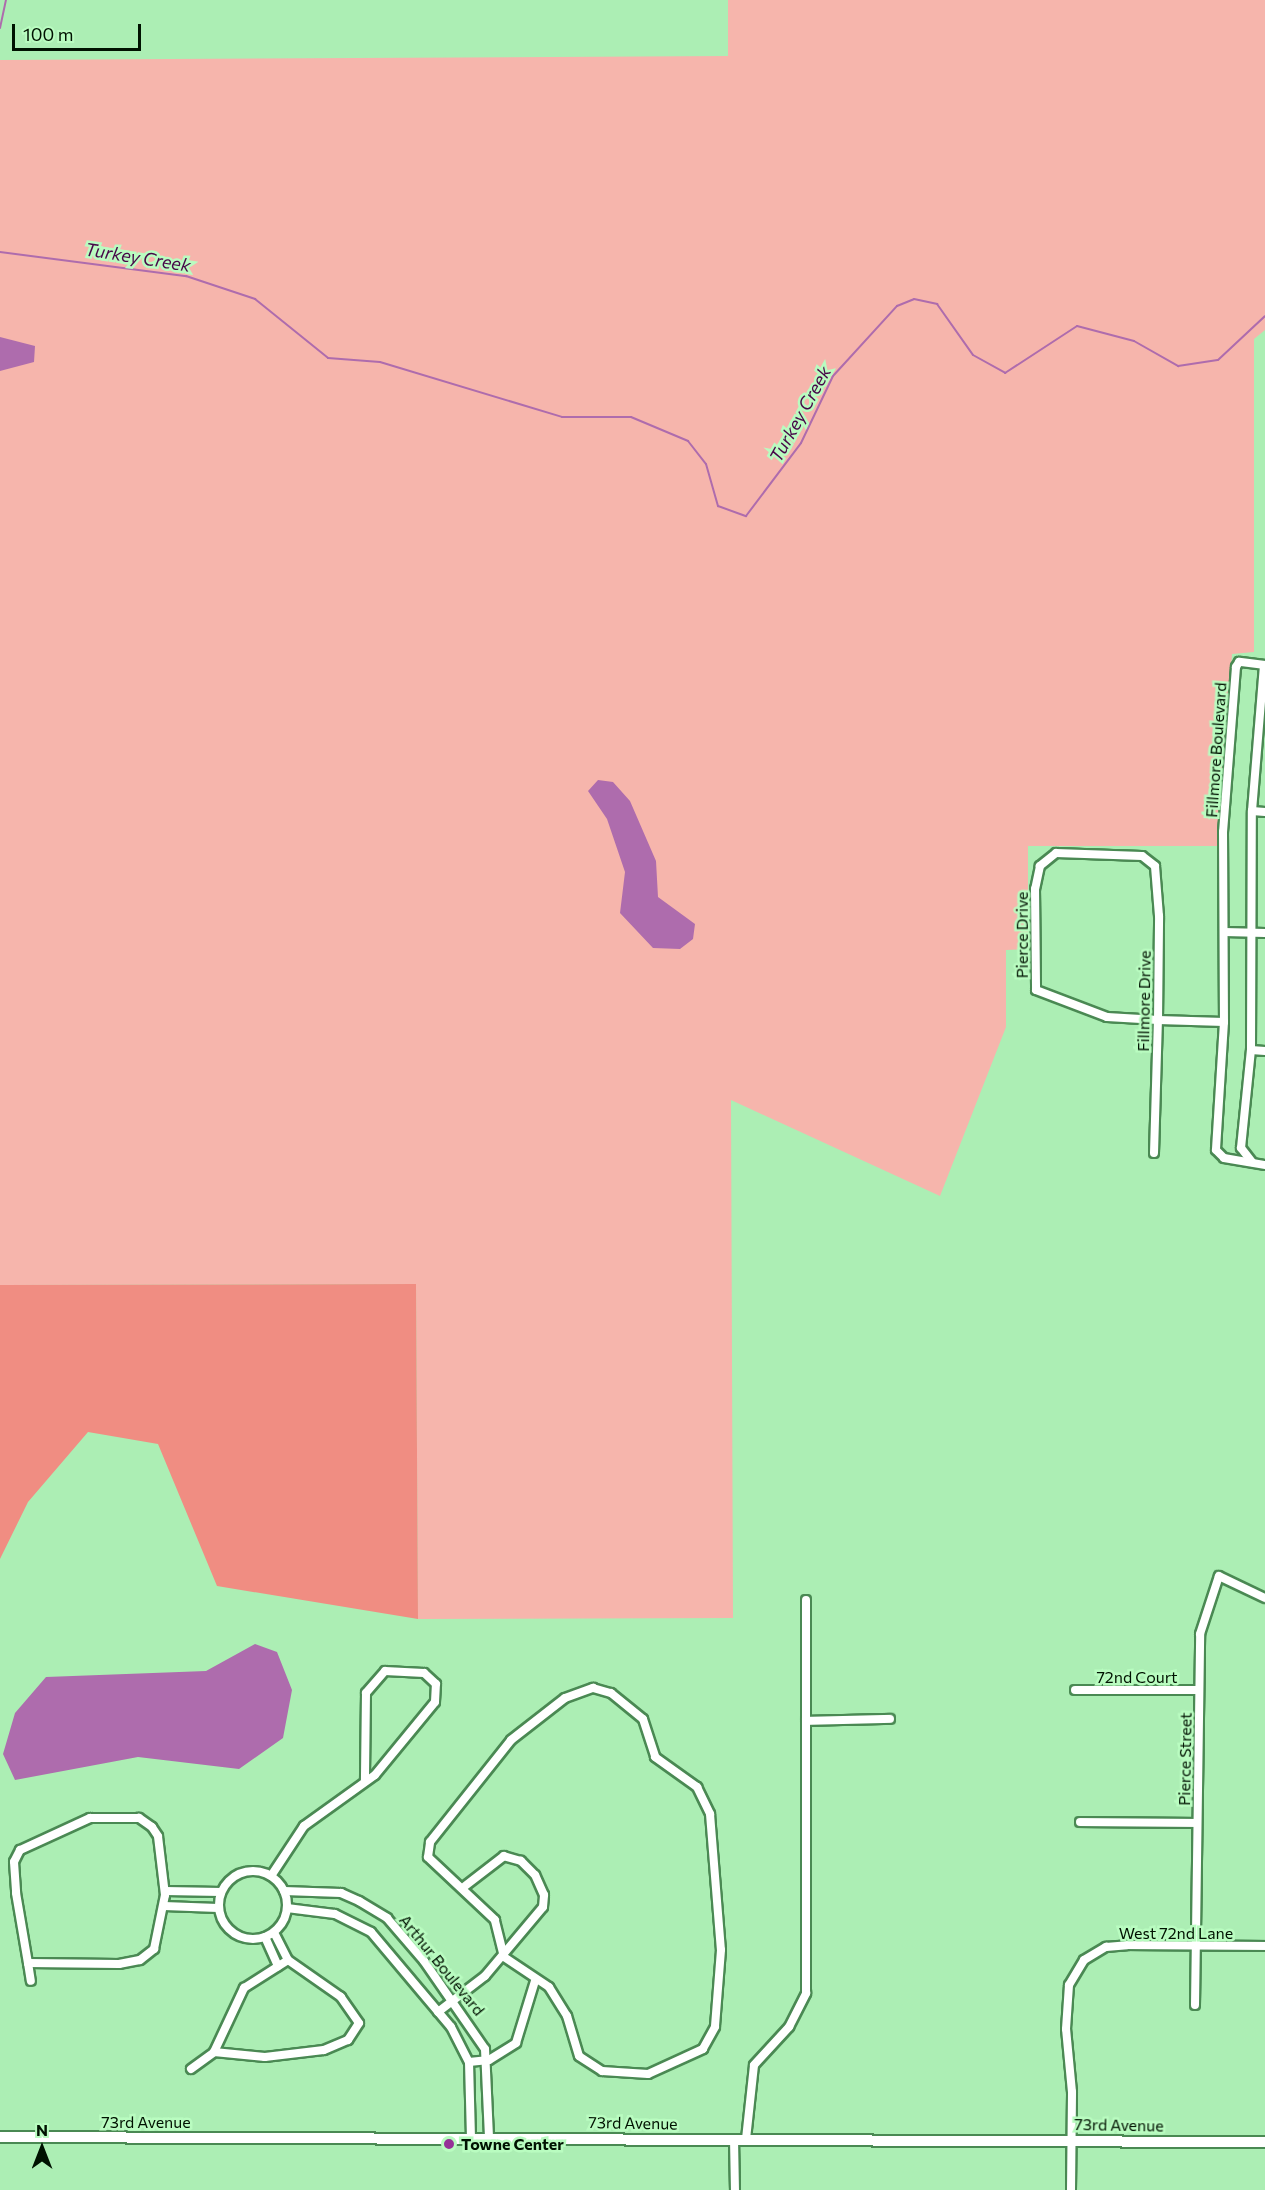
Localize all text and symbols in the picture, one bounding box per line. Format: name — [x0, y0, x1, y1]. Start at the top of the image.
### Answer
scale bar — [15, 12, 144, 50]
text: 100 m — [23, 23, 73, 45]
water label: Turkey Creek — [84, 238, 192, 276]
water label: Turkey Creek — [765, 362, 835, 466]
street label: Fillmore Boulevard — [1202, 682, 1230, 818]
street label: Pierce Drive — [1012, 892, 1032, 978]
street label: Fillmore Drive — [1134, 950, 1154, 1052]
street label: 72nd Court — [1096, 1667, 1178, 1687]
street label: Pierce Street — [1175, 1712, 1195, 1806]
street label: Arthur Boulevard — [395, 1911, 489, 2019]
street label: West 72nd Lane — [1119, 1923, 1233, 1943]
street label: 73rd Avenue — [101, 2112, 191, 2132]
street label: 73rd Avenue — [588, 2113, 678, 2133]
street label: 73rd Avenue — [1074, 2115, 1164, 2135]
north arrow — [12, 2118, 72, 2178]
text: N — [36, 2120, 48, 2139]
place label: Towne Center — [461, 2134, 564, 2154]
marker: Towne Center — [442, 2137, 456, 2151]

